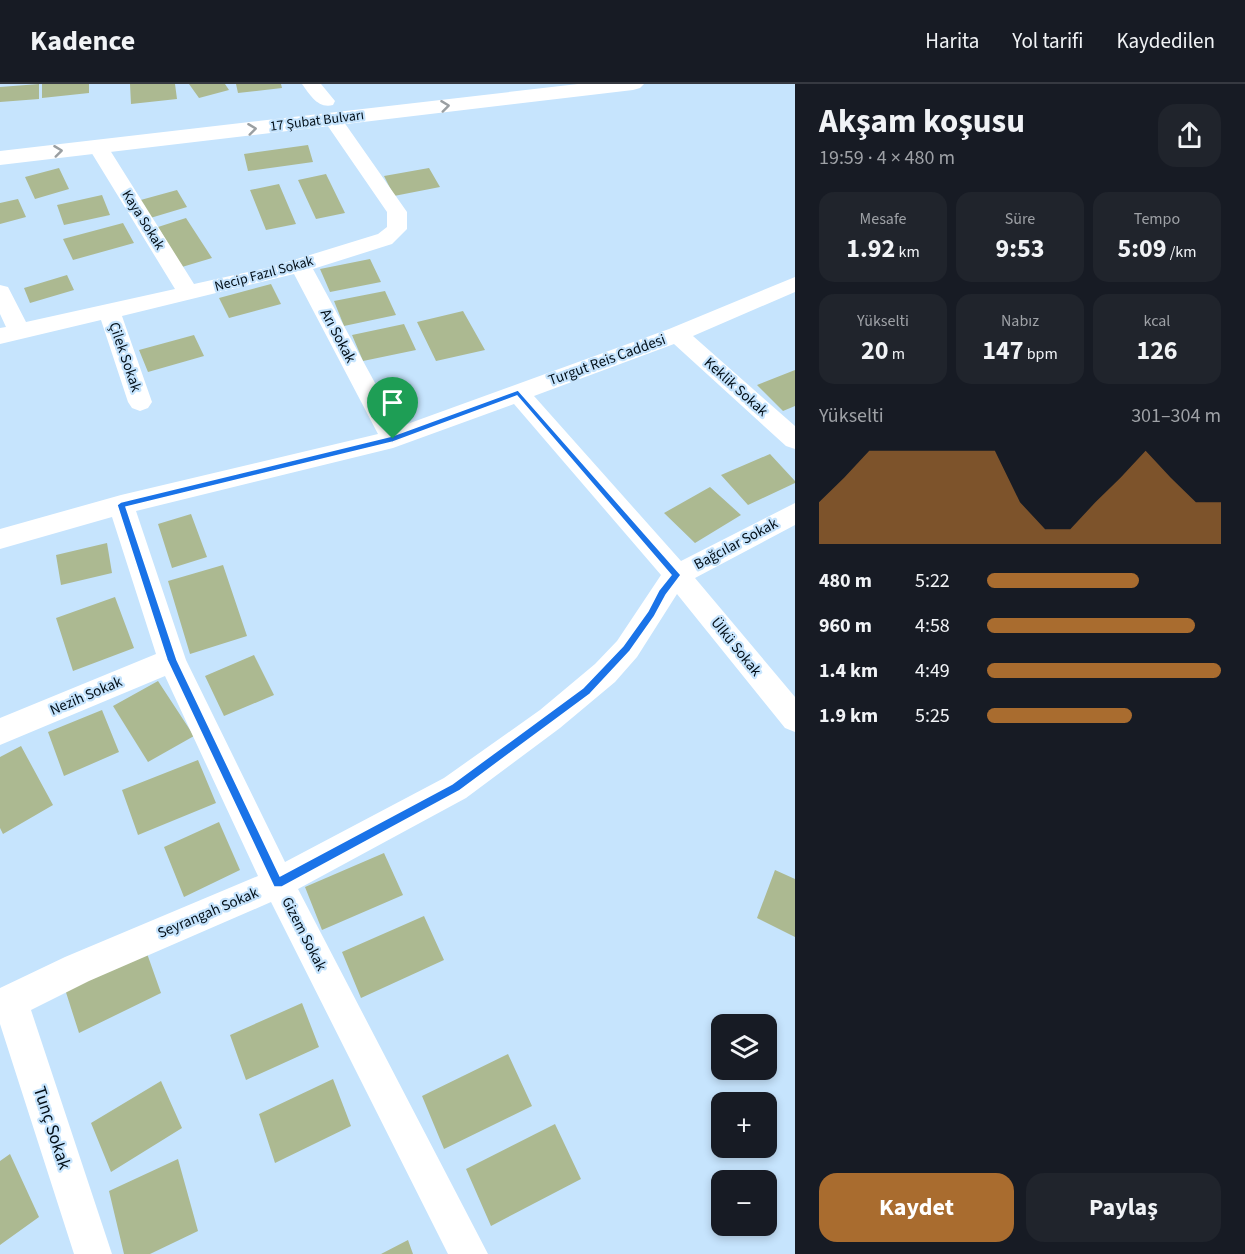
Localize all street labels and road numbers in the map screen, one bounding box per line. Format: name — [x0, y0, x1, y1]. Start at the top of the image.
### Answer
street label: 17 Şubat Bulvarı — [269, 105, 365, 137]
street label: Kaya Sokak — [117, 186, 169, 254]
street label: Necip Fazıl Sokak — [212, 251, 316, 297]
street label: Arı Sokak — [315, 305, 361, 367]
street label: Çilek Sokak — [103, 319, 147, 395]
street label: Turgut Reis Caddesi — [545, 329, 669, 391]
street label: Keklik Sokak — [699, 353, 773, 422]
street label: Bağcılar Sokak — [690, 513, 782, 575]
street label: Ülkü Sokak — [706, 613, 767, 681]
street label: Nezih Sokak — [47, 671, 126, 721]
street label: Seyrangah Sokak — [154, 882, 262, 944]
street label: Gizem Sokak — [276, 893, 332, 975]
street label: Tunç Sokak — [27, 1083, 77, 1173]

